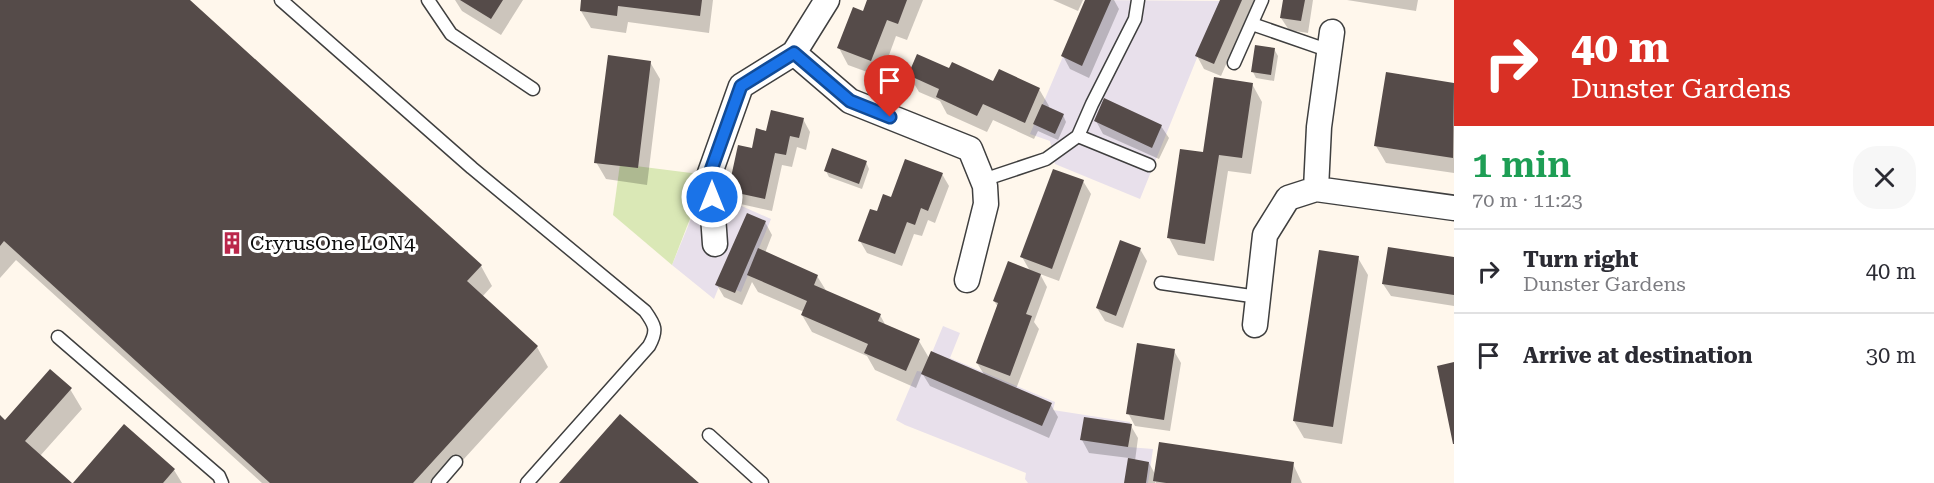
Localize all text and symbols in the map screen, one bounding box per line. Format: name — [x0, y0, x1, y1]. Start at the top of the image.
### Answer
text: 40 m — [1571, 23, 1669, 72]
icon: right — [1472, 24, 1550, 102]
pin — [864, 55, 915, 117]
icon: arrive — [873, 64, 906, 97]
text: Dunster Gardens — [1571, 73, 1791, 105]
text: 1 min — [1472, 144, 1571, 186]
button: close — [1853, 146, 1916, 209]
position arrow — [680, 165, 744, 229]
text: 70 m · 11:23 — [1472, 188, 1583, 212]
building icon: CryrusOne LON4 — [219, 230, 245, 256]
place label: CryrusOne LON4 — [250, 231, 416, 255]
text: Turn right — [1523, 247, 1638, 272]
icon: right — [1472, 255, 1505, 288]
text: 40 m — [1866, 259, 1916, 284]
text: Dunster Gardens — [1523, 272, 1686, 296]
icon: arrive — [1472, 339, 1505, 372]
text: Arrive at destination — [1523, 343, 1752, 368]
text: 30 m — [1866, 343, 1916, 368]

